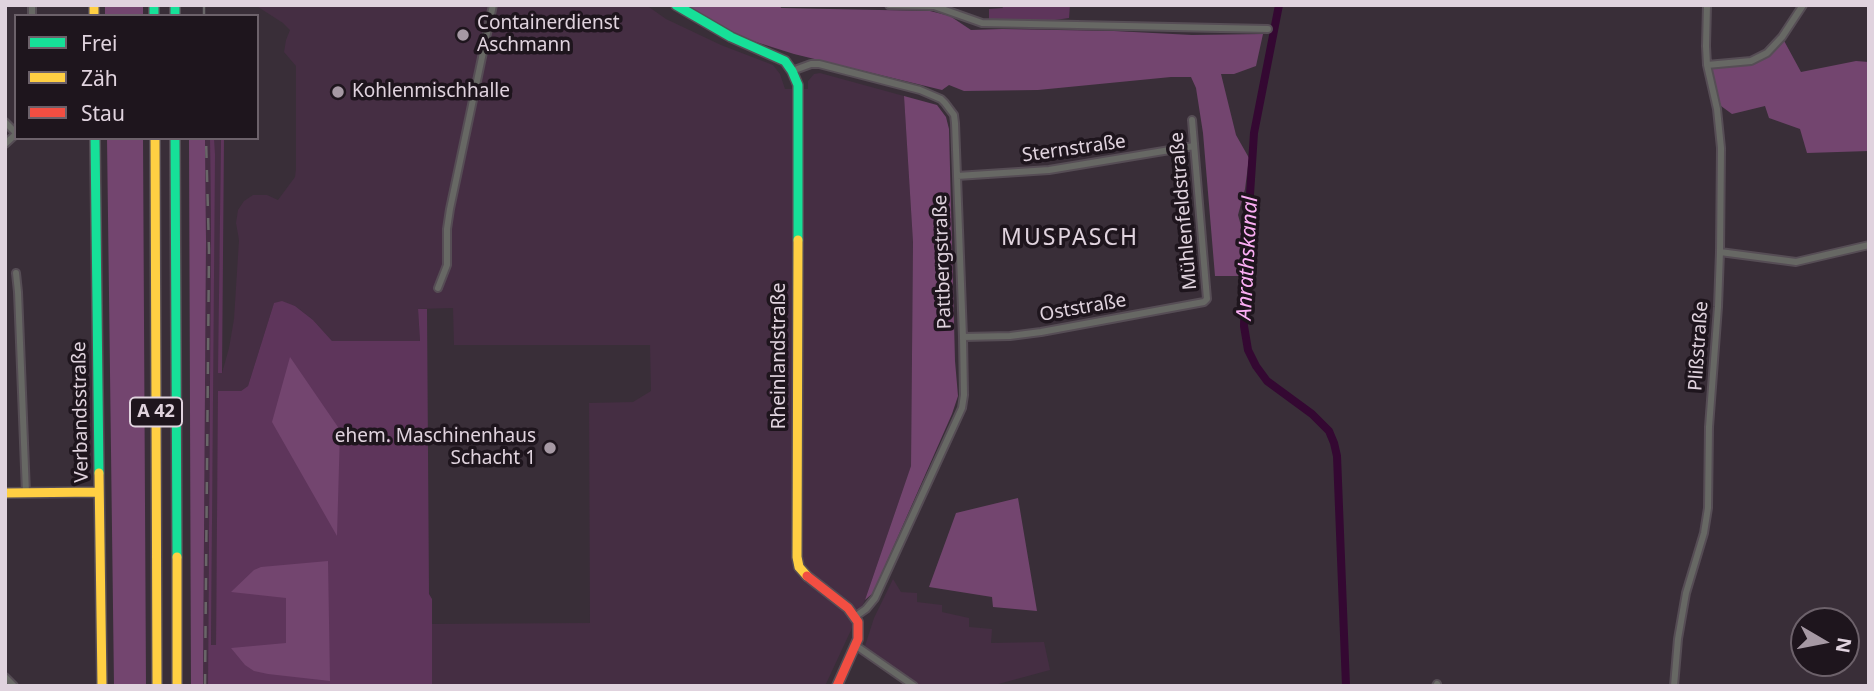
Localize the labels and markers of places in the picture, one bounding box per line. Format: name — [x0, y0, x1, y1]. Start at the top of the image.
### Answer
place label: Containerdienst Aschmann — [477, 13, 620, 57]
marker: Containerdienst Aschmann — [455, 27, 471, 43]
place label: Kohlenmischhalle — [352, 81, 510, 103]
marker: Kohlenmischhalle — [330, 84, 346, 100]
place label: ehem. Maschinenhaus Schacht 1 — [335, 426, 536, 470]
marker: ehem. Maschinenhaus Schacht 1 — [542, 440, 558, 456]

